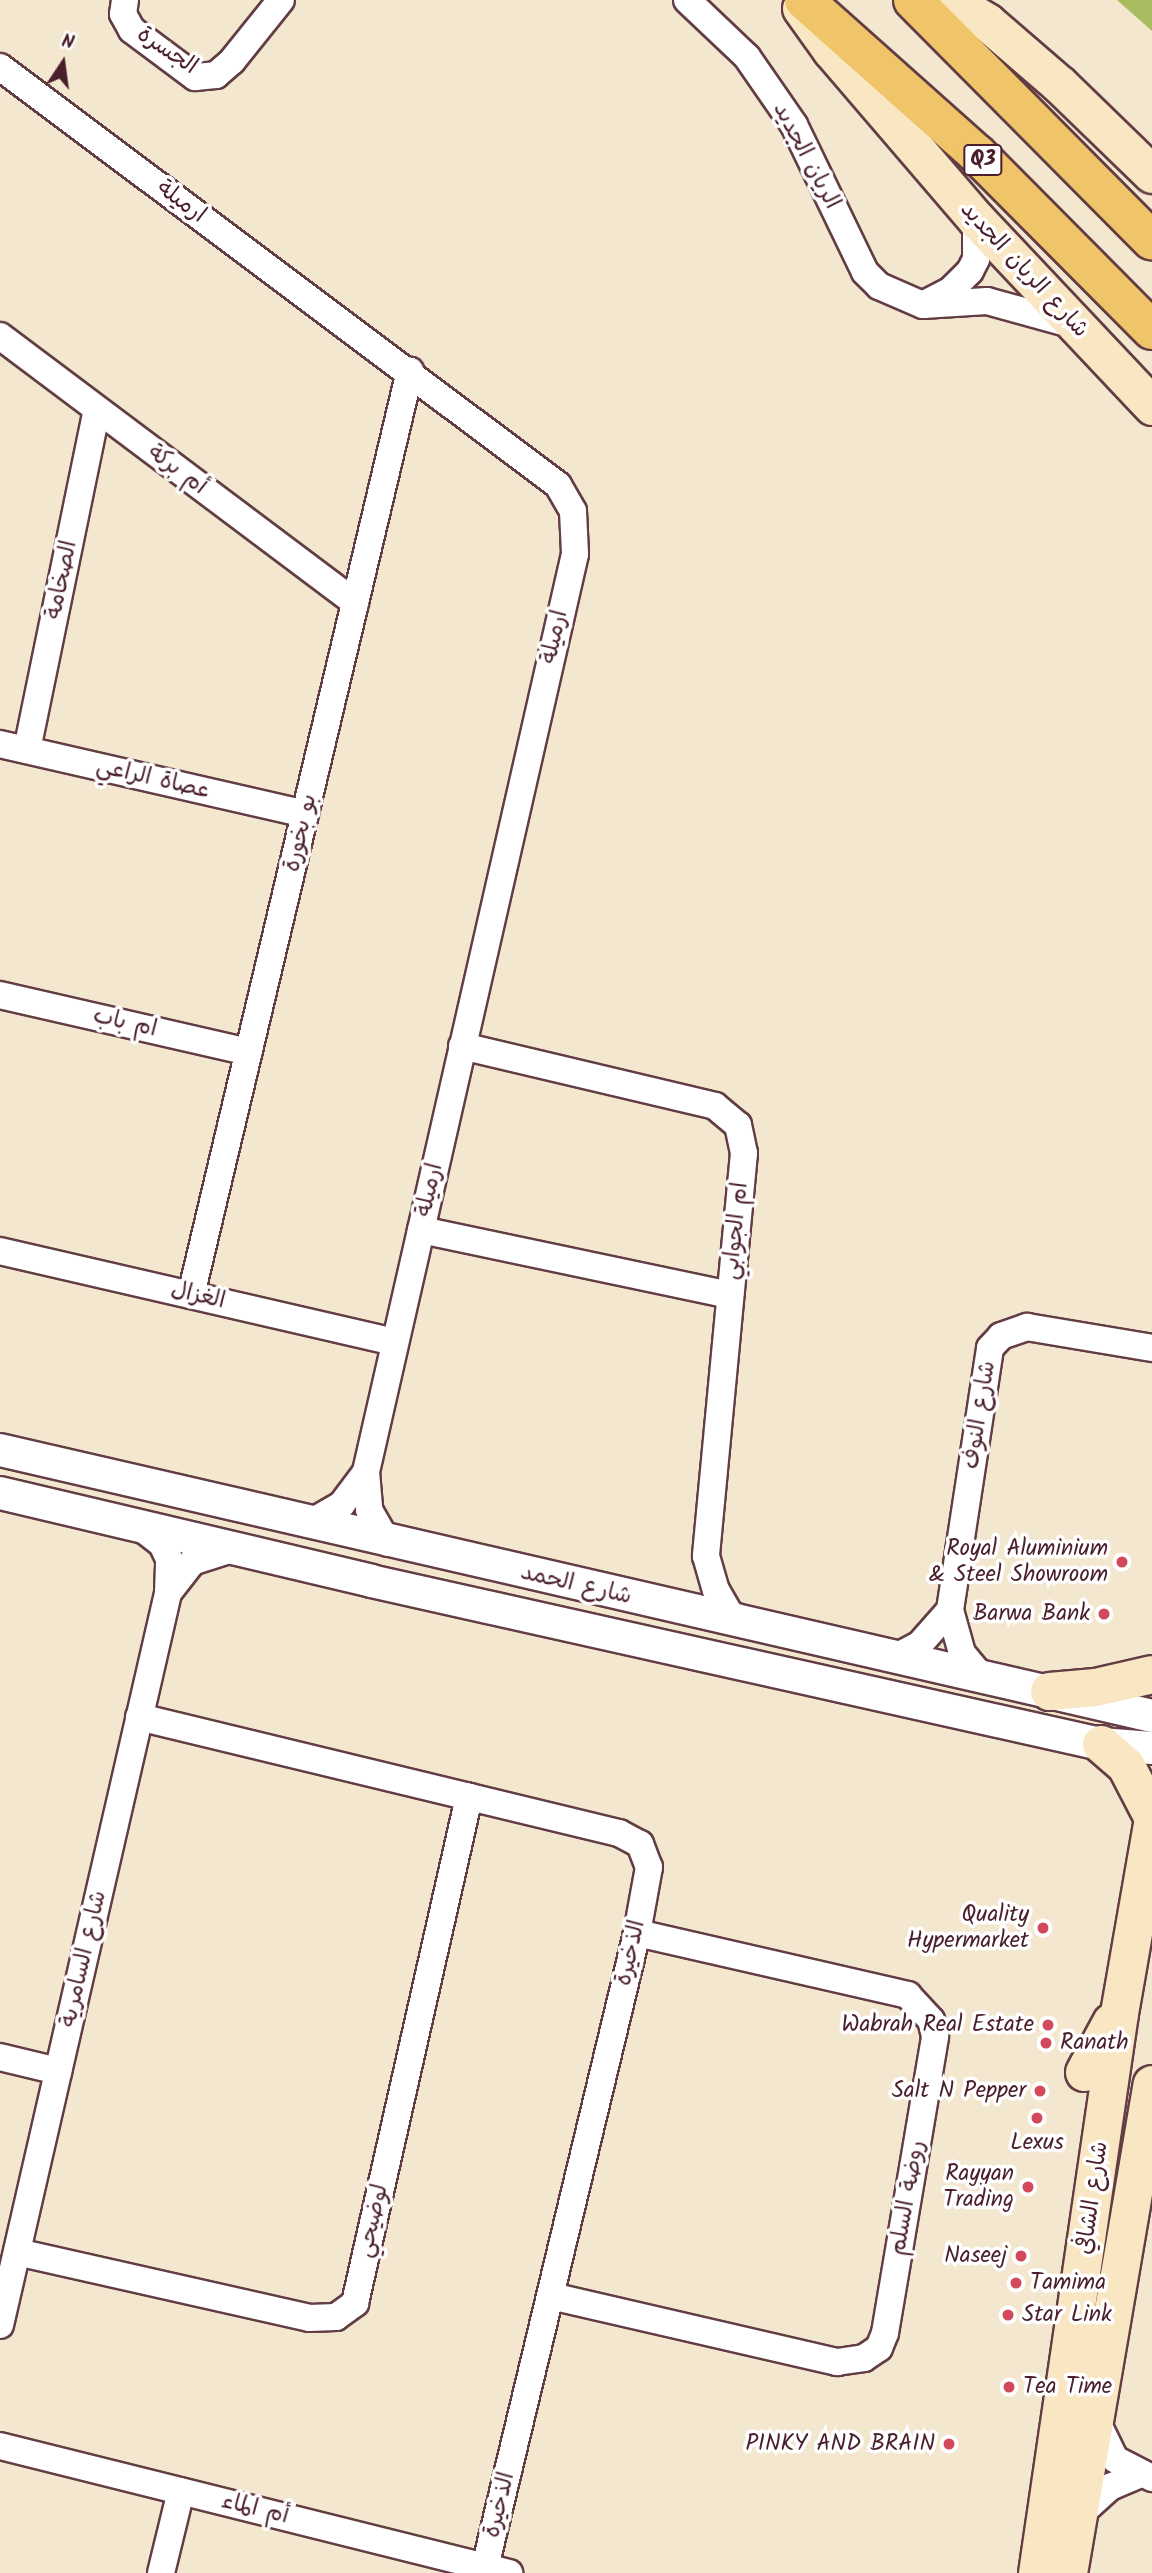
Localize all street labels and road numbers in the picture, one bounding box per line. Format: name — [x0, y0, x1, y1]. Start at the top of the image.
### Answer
street label: الجسرة — [132, 21, 202, 81]
street label: الريان الجديد — [766, 98, 846, 214]
road number: Q3 — [962, 142, 1004, 178]
street label: ارميلة — [151, 175, 211, 229]
street label: شارع الريان الجديد — [954, 196, 1094, 344]
street label: أم بركة — [142, 439, 212, 501]
street label: الصخامة — [40, 538, 84, 622]
street label: ارميلة — [535, 607, 575, 667]
street label: عصاة الراعي — [94, 753, 212, 805]
street label: بو بخورة — [279, 791, 323, 875]
street label: ام باب — [90, 1002, 160, 1044]
street label: ارميلة — [410, 1160, 450, 1220]
street label: ام الجوابي — [717, 1181, 755, 1281]
street label: الغزال — [168, 1276, 228, 1316]
street label: شارع النوف — [958, 1359, 1002, 1471]
street label: شارع الحمد — [518, 1559, 634, 1611]
street label: شارع السامرية — [55, 1888, 113, 2030]
street label: الذخيرة — [610, 1918, 652, 1988]
street label: روضة السلم — [884, 2138, 932, 2258]
street label: شارع الشافي — [1071, 2140, 1115, 2256]
street label: لوضيحي — [351, 2182, 395, 2260]
street label: الذخيرة — [479, 2469, 521, 2541]
street label: أم الماء — [218, 2487, 292, 2531]

